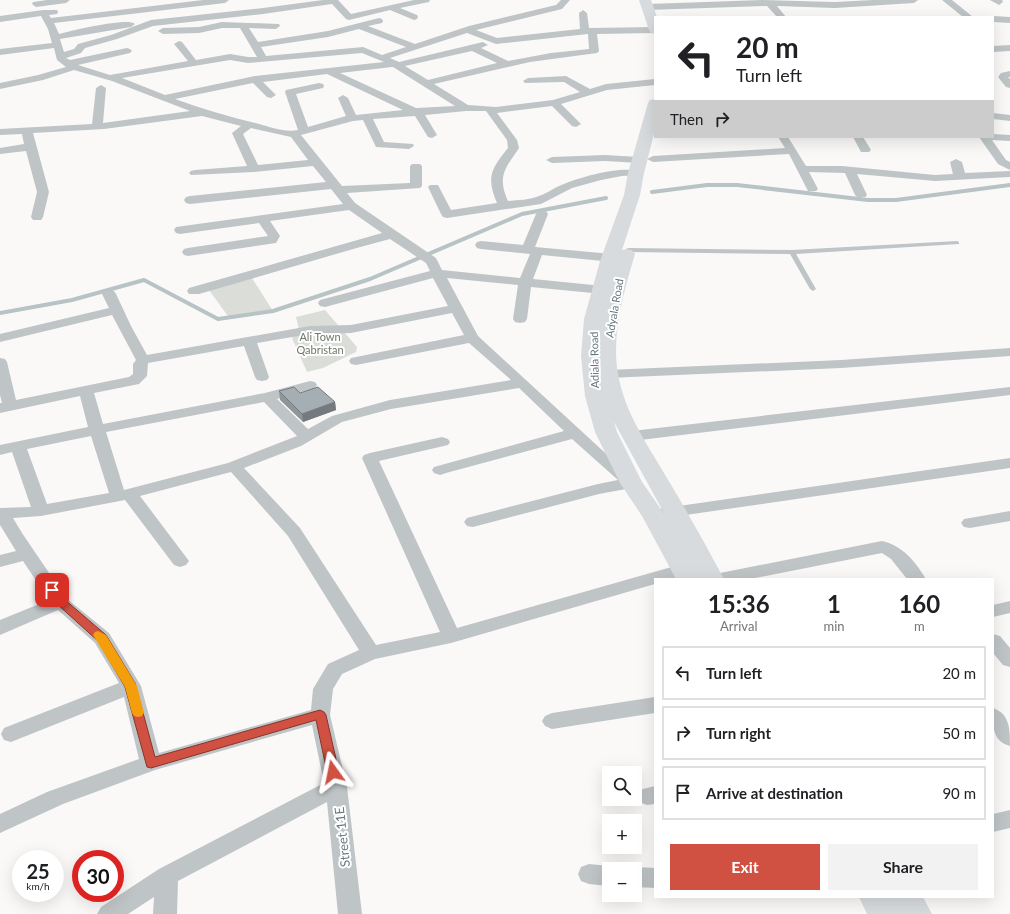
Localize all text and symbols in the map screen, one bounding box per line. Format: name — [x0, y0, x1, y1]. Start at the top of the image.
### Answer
text: 20 m — [736, 30, 799, 64]
icon: left — [670, 32, 722, 84]
text: Turn left — [736, 64, 802, 86]
icon: right — [711, 108, 733, 130]
text: Then — [670, 110, 703, 128]
street label: Adyala Road — [602, 277, 626, 339]
park label: Ali Town Qabristan — [296, 330, 344, 356]
street label: Adiala Road — [587, 331, 601, 389]
pin — [35, 573, 69, 607]
icon: arrive — [41, 579, 63, 601]
text: 15:36 — [708, 589, 770, 618]
text: 1 — [827, 589, 841, 618]
text: 160 — [898, 589, 940, 618]
text: Arrival — [720, 618, 757, 634]
text: min — [824, 618, 845, 634]
text: m — [914, 618, 925, 634]
icon: left — [672, 662, 694, 684]
text: Turn left — [706, 664, 762, 682]
text: 20 m — [942, 664, 976, 682]
icon: right — [672, 722, 694, 744]
text: Turn right — [706, 724, 771, 742]
text: 50 m — [942, 724, 976, 742]
position arrow — [312, 751, 354, 793]
map controls — [602, 766, 642, 902]
button: search — [602, 766, 642, 806]
icon: arrive — [672, 782, 694, 804]
text: Arrive at destination — [706, 784, 843, 802]
text: 90 m — [942, 784, 976, 802]
street label: Street 11E — [331, 806, 353, 868]
button: + — [602, 814, 642, 854]
button: Exit — [670, 844, 820, 890]
button: Share — [828, 844, 978, 890]
speed limit sign: 30 — [72, 850, 124, 902]
text: 25 — [26, 859, 50, 883]
button: − — [602, 862, 642, 902]
text: km/h — [26, 880, 50, 892]

